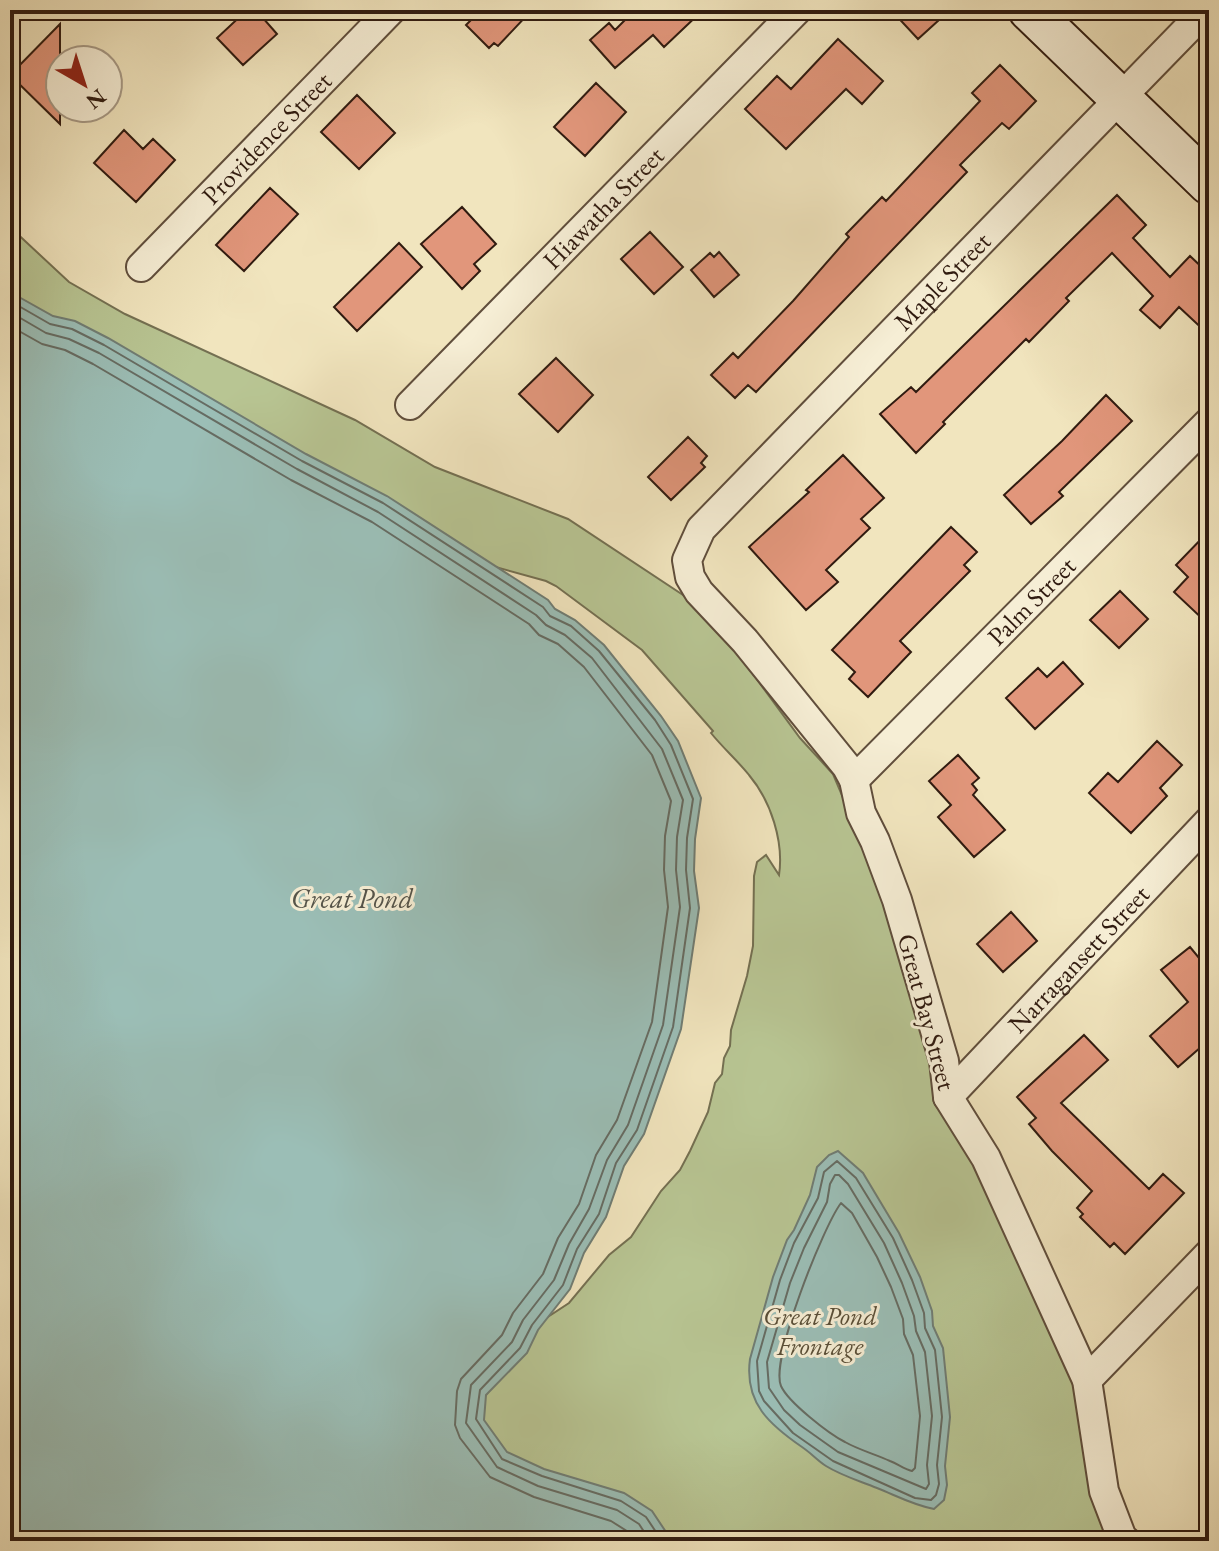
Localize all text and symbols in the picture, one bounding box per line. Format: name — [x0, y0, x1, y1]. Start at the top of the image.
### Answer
north arrow — [44, 44, 124, 124]
street label: Providence Street — [194, 64, 339, 212]
text: N — [80, 82, 112, 116]
street label: Hiawatha Street — [535, 139, 671, 277]
street label: Maple Street — [886, 224, 998, 338]
street label: Palm Street — [980, 549, 1083, 653]
street label: Narragansett Street — [1000, 878, 1157, 1040]
water label: Great Pond — [291, 880, 414, 916]
street label: Great Bay Street — [890, 930, 964, 1094]
park label: Great Pond Frontage — [763, 1299, 878, 1363]

